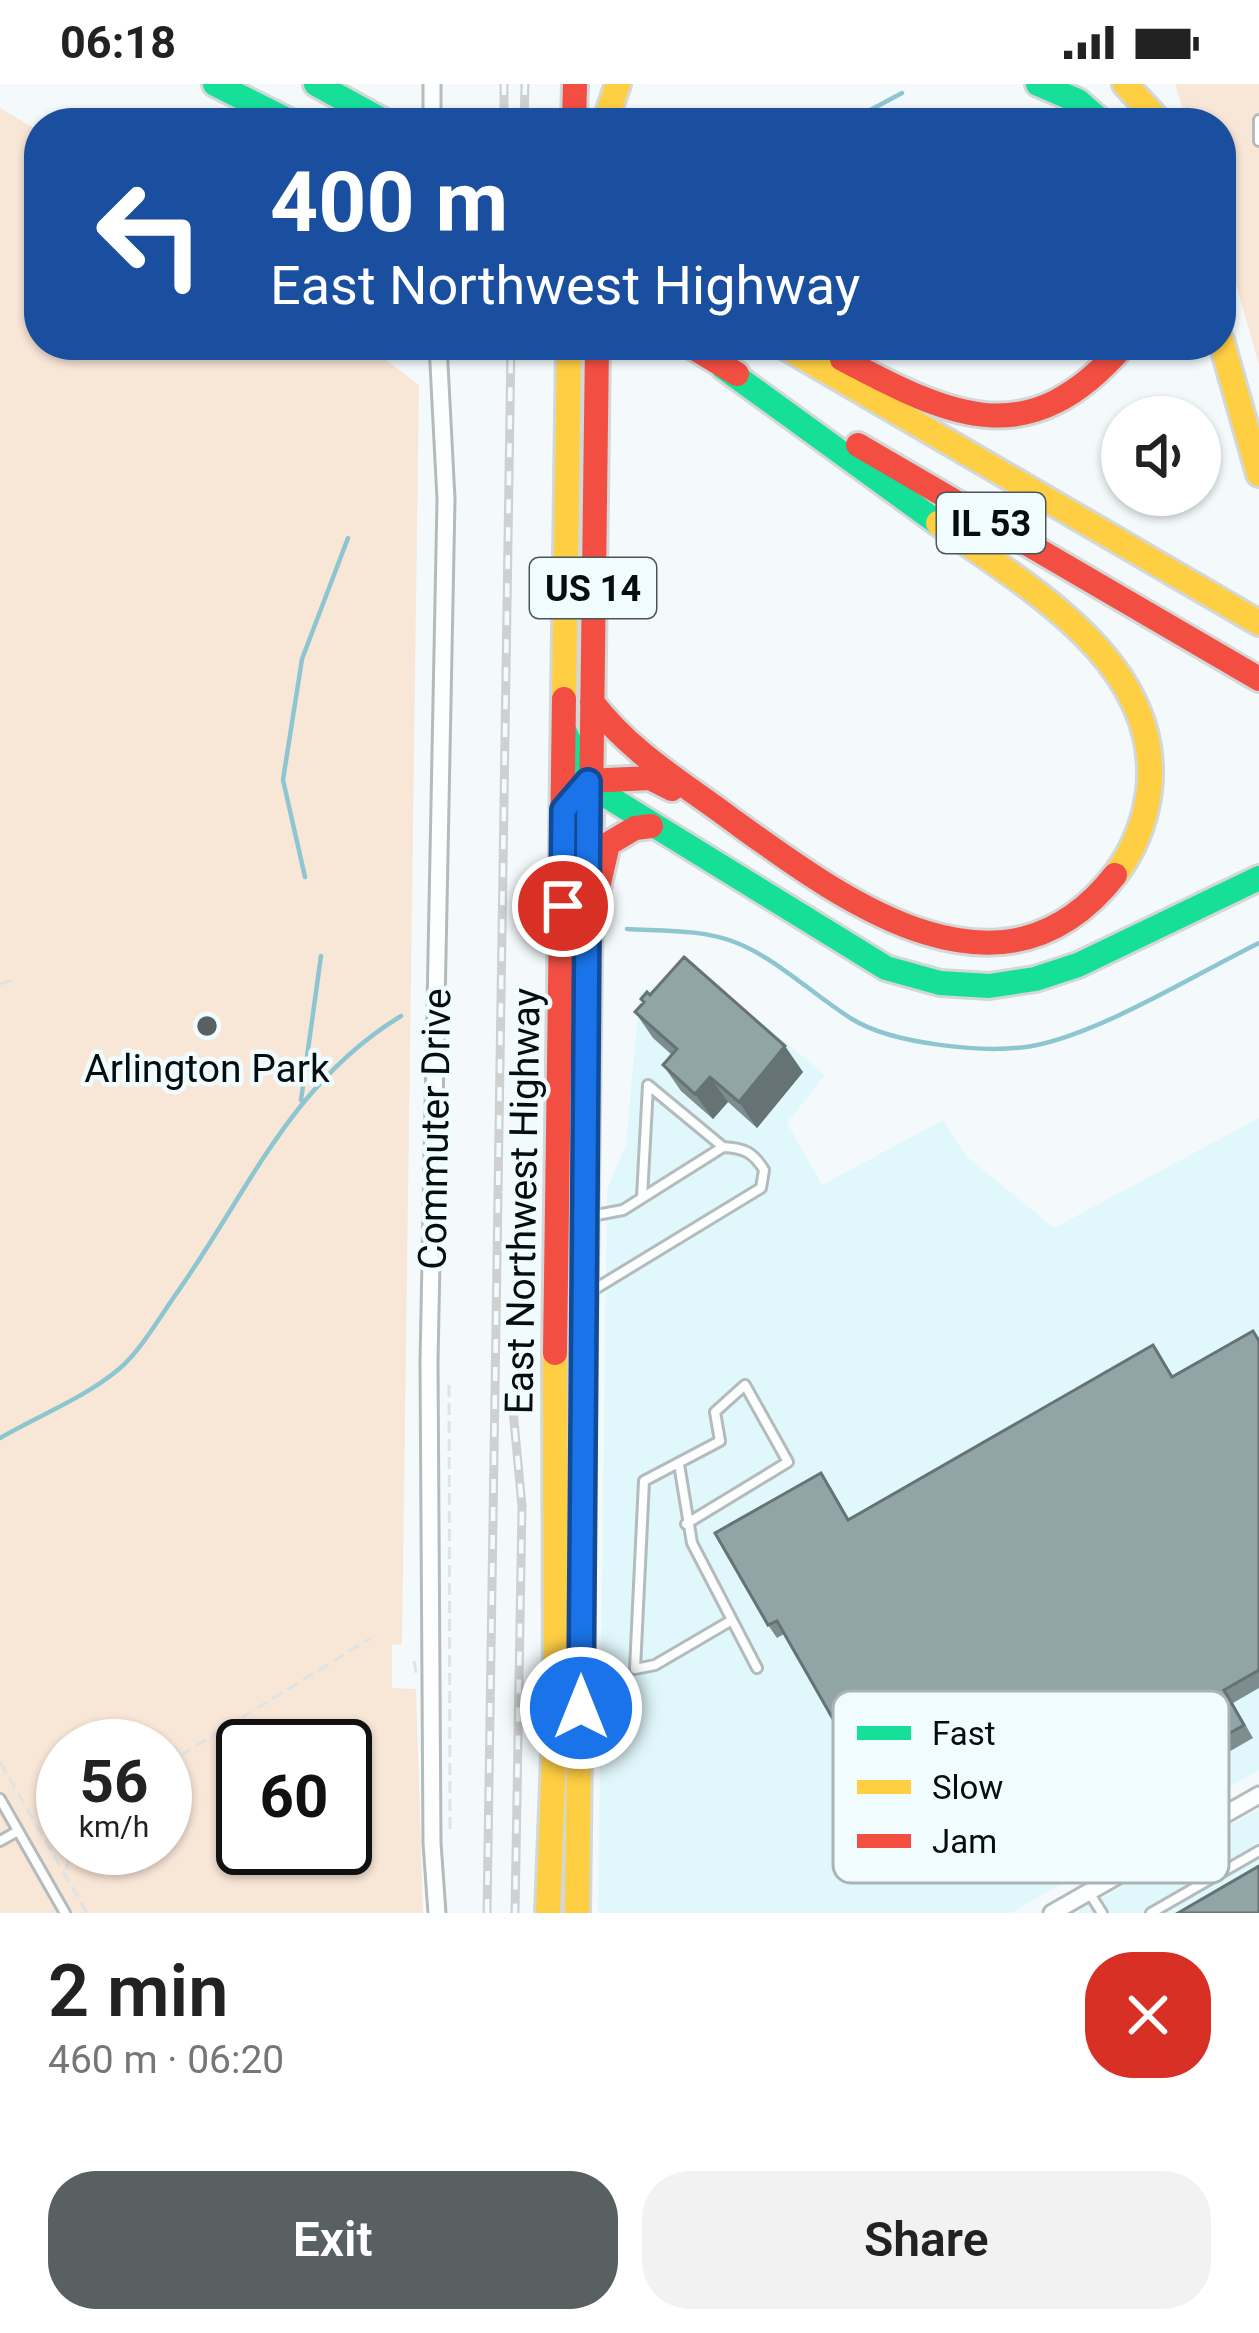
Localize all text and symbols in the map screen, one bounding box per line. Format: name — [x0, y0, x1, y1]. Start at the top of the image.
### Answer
text: 06:18 — [60, 16, 176, 69]
text: 400 m — [270, 153, 508, 252]
icon: left — [72, 156, 228, 312]
text: East Northwest Highway — [270, 254, 860, 317]
map controls — [1101, 396, 1221, 516]
button: sound — [1101, 396, 1221, 516]
road number: IL 53 — [937, 493, 1045, 553]
road number: US 14 — [530, 558, 656, 618]
pin — [512, 855, 614, 957]
icon: arrive — [530, 873, 596, 939]
street label: East Northwest Highway — [496, 987, 550, 1415]
street label: Commuter Drive — [410, 988, 460, 1270]
marker: Arlington Park — [194, 1013, 220, 1039]
place label: Arlington Park — [84, 1046, 330, 1092]
position arrow — [518, 1645, 644, 1771]
legend — [833, 1691, 1229, 1883]
text: Fast — [932, 1714, 995, 1753]
speed limit sign: 60 — [216, 1719, 372, 1875]
text: 56 — [80, 1746, 148, 1817]
text: Slow — [932, 1768, 1003, 1807]
text: km/h — [79, 1809, 149, 1844]
text: Jam — [932, 1822, 997, 1861]
text: 2 min — [48, 1949, 229, 2034]
button: close — [1085, 1952, 1211, 2078]
text: 460 m · 06:20 — [48, 2037, 284, 2083]
button: Exit — [48, 2171, 618, 2309]
button: Share — [642, 2171, 1211, 2309]

